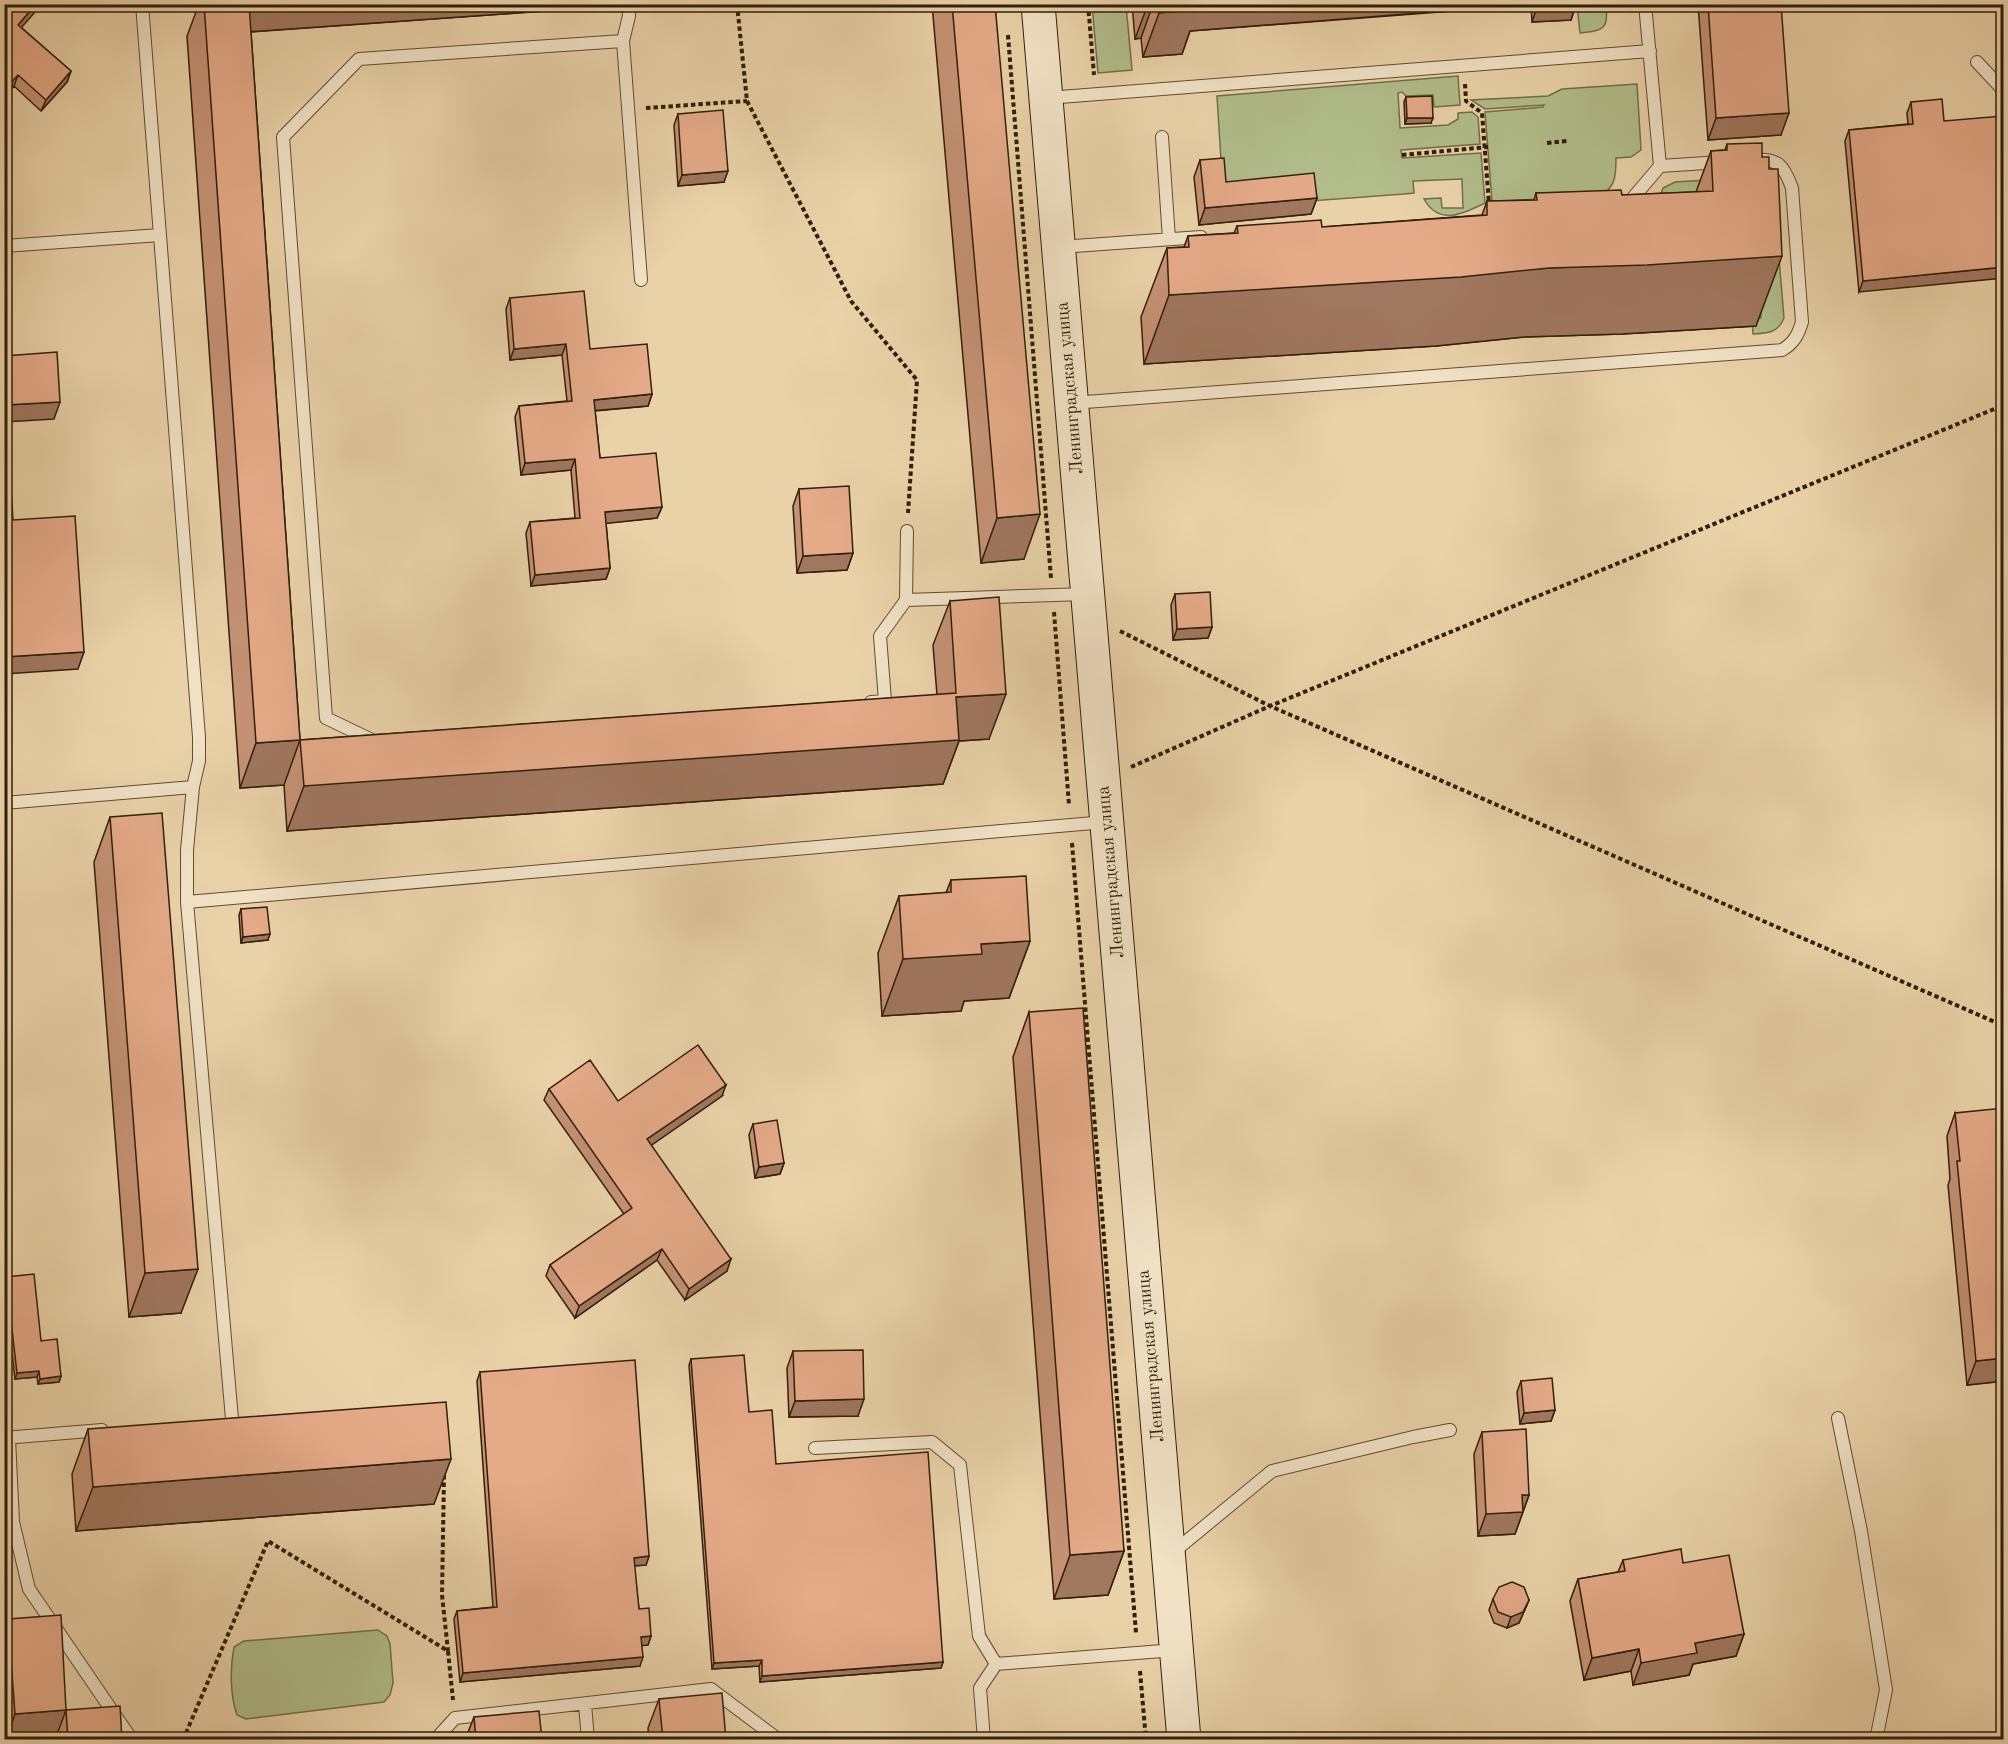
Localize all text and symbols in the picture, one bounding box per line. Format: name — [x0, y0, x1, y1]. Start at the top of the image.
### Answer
street label: Ленинградская улица — [1053, 301, 1086, 475]
street label: Ленинградская улица — [1094, 785, 1127, 959]
street label: Ленинградская улица — [1134, 1269, 1167, 1443]

